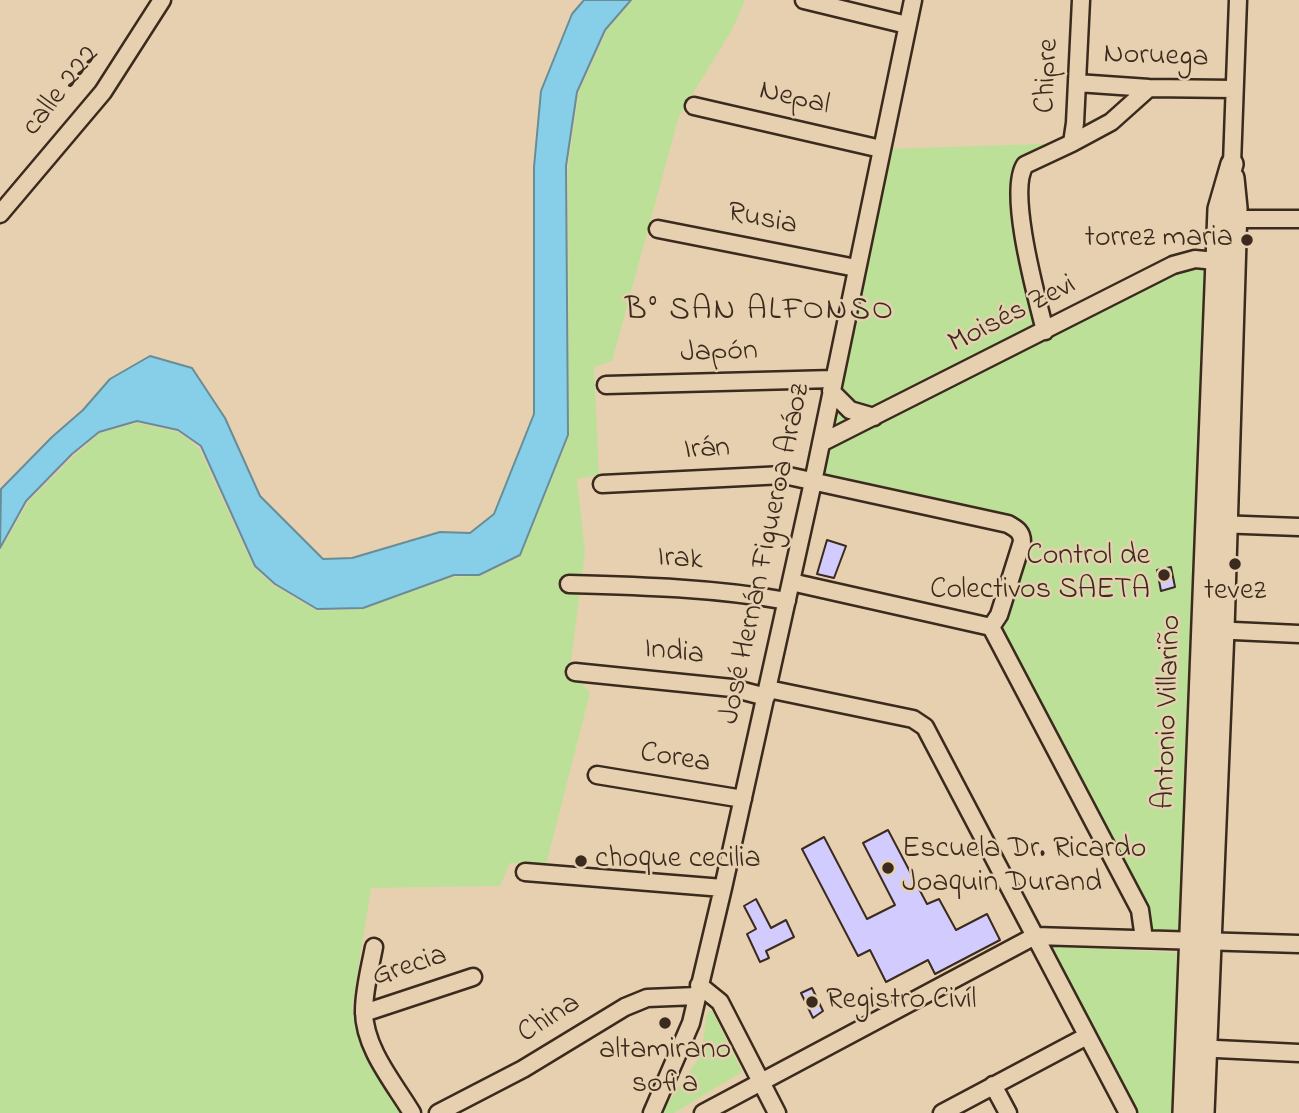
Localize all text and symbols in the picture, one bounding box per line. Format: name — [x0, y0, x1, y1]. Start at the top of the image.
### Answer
street label: Chipre — [1029, 38, 1069, 114]
street label: Noruega — [1103, 38, 1209, 78]
street label: calle 222 — [15, 39, 109, 145]
street label: Nepal — [755, 74, 833, 126]
street label: Rusia — [724, 197, 800, 245]
place label: torrez maria — [1085, 222, 1233, 258]
marker: torrez maria — [1239, 232, 1255, 248]
street label: Moisés Zevi — [943, 269, 1083, 363]
district label: B° SAN ALFONSO — [627, 294, 893, 332]
street label: Japón — [680, 335, 758, 373]
street label: José Hernán Figueroa Aráoz — [713, 380, 821, 728]
street label: Irán — [683, 432, 731, 470]
place label: Control de Colectivos SAETA — [930, 540, 1150, 610]
street label: Irak — [656, 541, 704, 581]
marker: tevez — [1227, 556, 1243, 572]
marker: Control de Colectivos SAETA — [1156, 567, 1172, 583]
place label: tevez — [1204, 575, 1266, 611]
street label: Antonio Villariño — [1149, 614, 1191, 810]
street label: India — [642, 633, 706, 675]
street label: Corea — [637, 737, 713, 783]
place label: Escuela Dr. Ricardo Joaquin Durand — [902, 833, 1146, 903]
place label: choque cecilia — [595, 843, 761, 879]
marker: choque cecilia — [573, 853, 589, 869]
marker: Escuela Dr. Ricardo Joaquin Durand — [880, 860, 896, 876]
street label: Grecia — [368, 939, 452, 997]
place label: Registro Civíl — [826, 984, 977, 1020]
street label: China — [512, 987, 588, 1053]
marker: Registro Civíl — [804, 994, 820, 1010]
marker: altamirano sofia — [657, 1015, 673, 1031]
place label: altamirano sofia — [599, 1034, 731, 1104]

